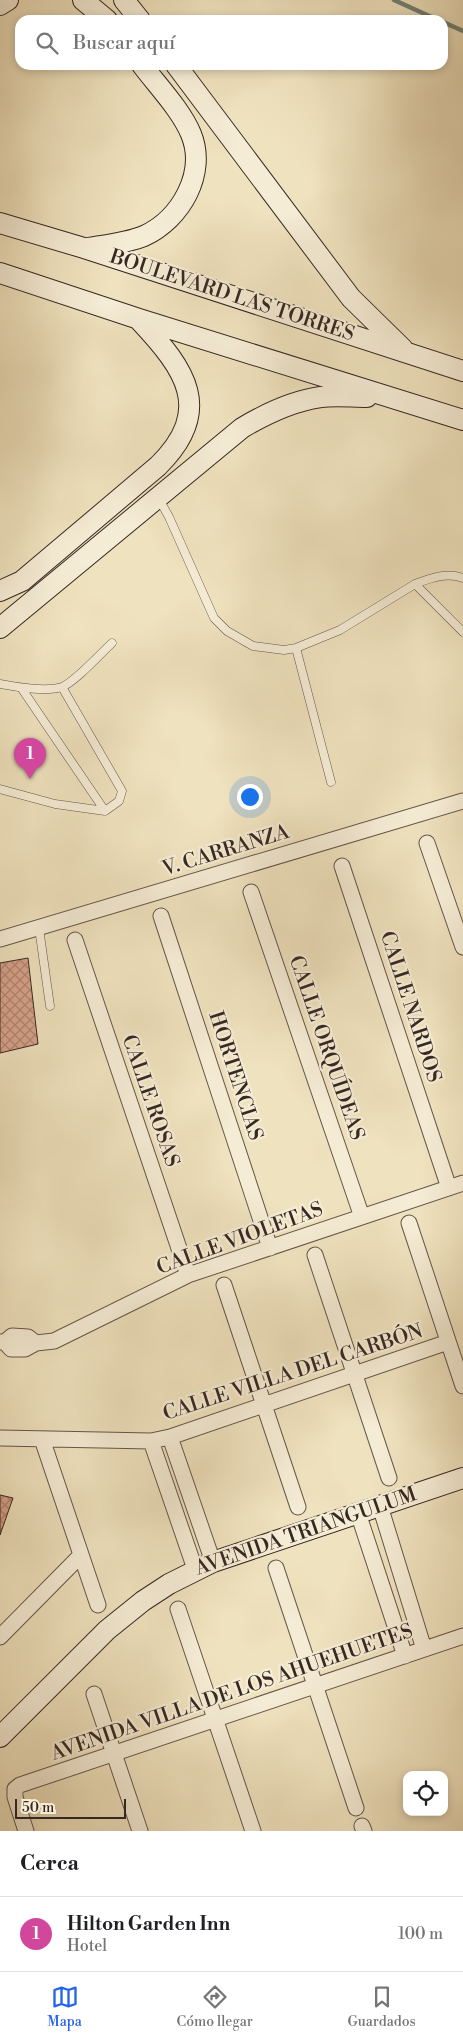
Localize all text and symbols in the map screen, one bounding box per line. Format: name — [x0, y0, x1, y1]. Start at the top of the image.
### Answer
search box — [15, 15, 448, 70]
icon: search — [33, 29, 61, 57]
text: Buscar aquí — [73, 31, 175, 55]
street label: BOULEVARD LAS TORRES — [106, 244, 357, 347]
pin: 1 — [14, 738, 46, 779]
your location — [237, 784, 263, 810]
street label: V. CARRANZA — [159, 819, 294, 882]
street label: CALLE NARDOS — [374, 928, 446, 1086]
street label: CALLE ORQUÍDEAS — [283, 952, 370, 1144]
street label: HORTENCIAS — [202, 1008, 268, 1144]
street label: CALLE ROSAS — [116, 1032, 184, 1170]
street label: CALLE VIOLETAS — [153, 1197, 327, 1281]
street label: CALLE VILLA DEL CARBÓN — [160, 1318, 426, 1427]
street label: AVENIDA TRIANGULUM — [191, 1482, 420, 1582]
street label: AVENIDA VILLA DE LOS AHUEHUETES — [47, 1619, 416, 1767]
map controls — [403, 1771, 448, 1816]
button: locate — [403, 1771, 448, 1816]
scale bar — [15, 1796, 126, 1819]
text: 50 m — [22, 1799, 54, 1817]
text: Cerca — [20, 1851, 79, 1877]
text: Hilton Garden Inn — [67, 1912, 230, 1936]
text: 1 — [32, 1924, 40, 1944]
text: 100 m — [398, 1924, 443, 1944]
text: Hotel — [67, 1936, 107, 1956]
tab: Mapa — [47, 1983, 82, 2031]
tab: Cómo llegar — [177, 1983, 253, 2031]
tab: Guardados — [347, 1983, 416, 2031]

